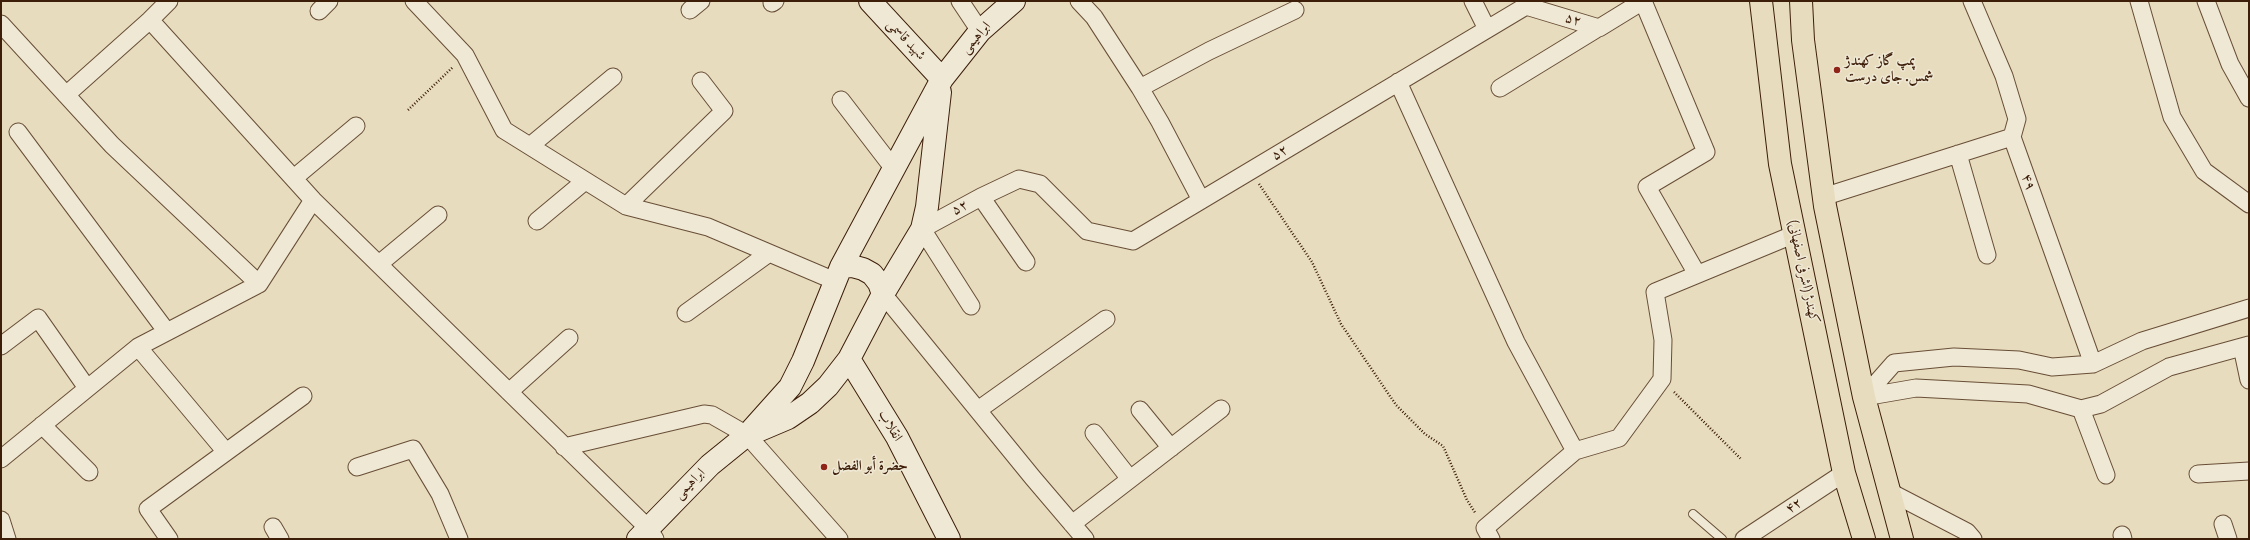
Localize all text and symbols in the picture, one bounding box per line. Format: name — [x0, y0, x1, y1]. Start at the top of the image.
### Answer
street label: ۵۲ — [1563, 10, 1583, 30]
street label: شهید قاسمی — [883, 16, 929, 64]
street label: ابراهیمی — [957, 19, 995, 57]
place label: پمپ گاز کهندژ شمس. جای درست — [1845, 54, 1933, 86]
marker: پمپ گاز کهندژ شمس. جای درست — [1832, 65, 1842, 75]
street label: ۵۲ — [1269, 142, 1291, 164]
street label: ۴۹ — [2017, 172, 2039, 192]
street label: ۵۲ — [949, 197, 971, 219]
street label: کهندژ (اشرفی اصفهانی) — [1784, 219, 1822, 325]
street label: انقلاب — [874, 407, 906, 445]
place label: حضرة أبو الفضل — [832, 459, 908, 475]
marker: حضرة أبو الفضل — [819, 462, 829, 472]
street label: ابراهیمی — [671, 465, 709, 503]
street label: ۴۲ — [1783, 494, 1805, 518]

